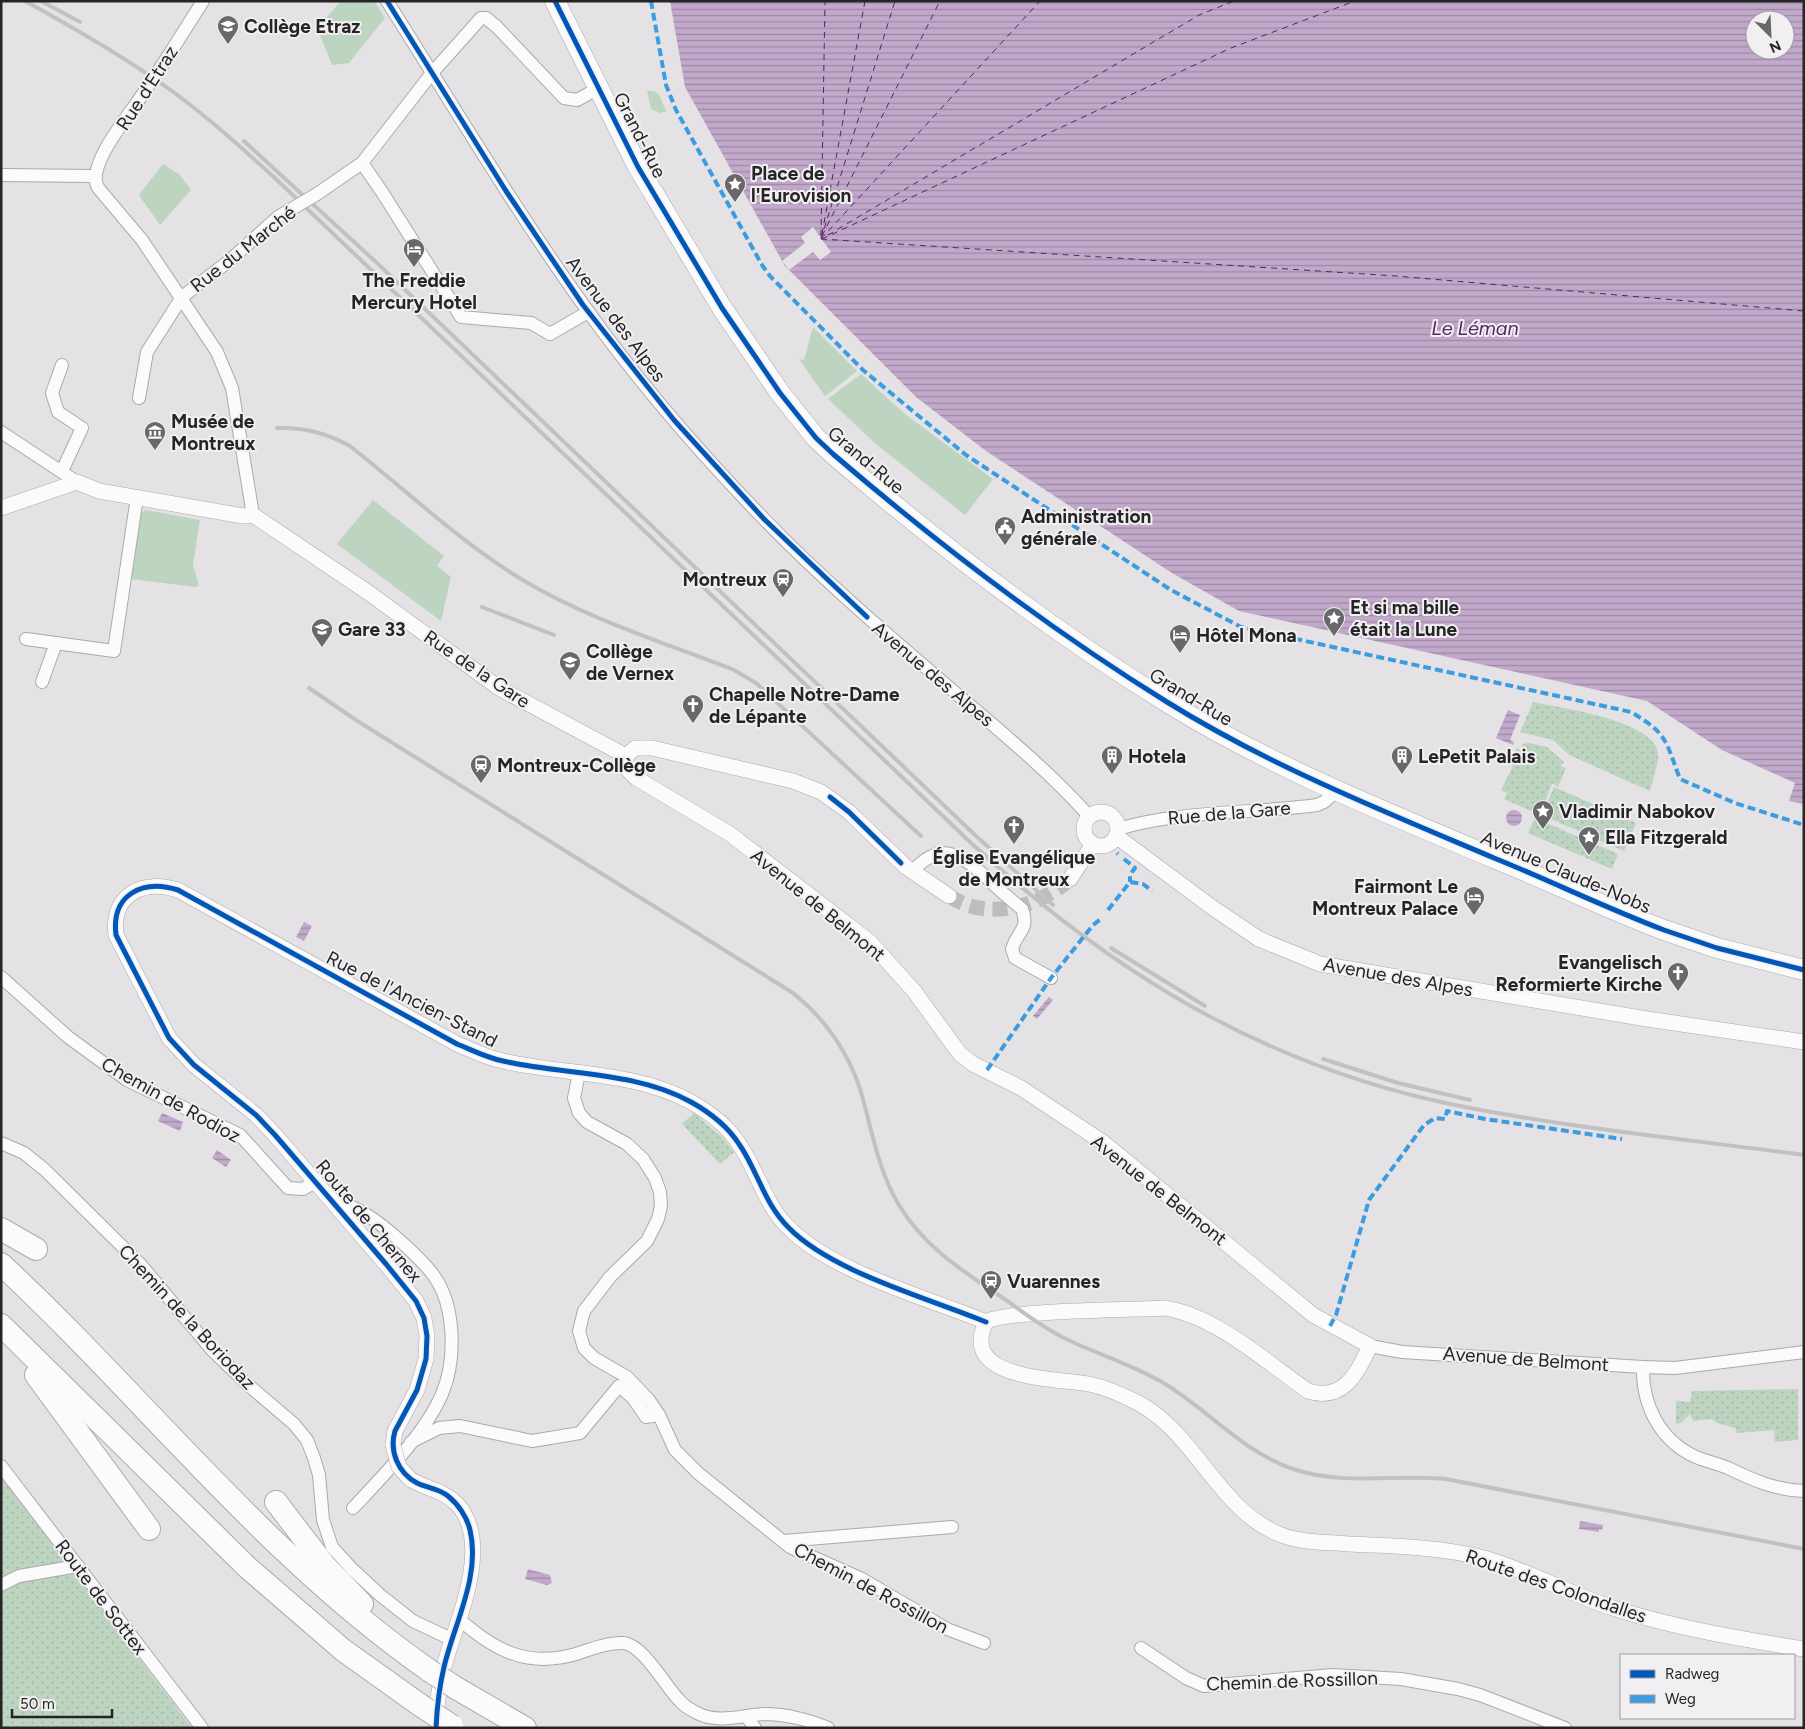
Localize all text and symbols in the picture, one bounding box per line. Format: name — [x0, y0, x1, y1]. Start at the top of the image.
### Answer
north arrow — [1745, 10, 1795, 60]
school or university icon: Collège Etraz — [216, 14, 240, 45]
place label: Collège Etraz — [244, 15, 360, 38]
text: N — [1767, 36, 1783, 56]
street label: Rue d'Etraz — [111, 41, 183, 135]
street label: Grand-Rue — [609, 88, 671, 182]
place label: Place de l'Eurovision — [751, 162, 851, 207]
place icon: Place de l'Eurovision — [723, 172, 747, 203]
street label: Rue du Marché — [186, 201, 300, 297]
hotel icon: The Freddie Mercury Hotel — [402, 237, 426, 268]
street label: Avenue des Alpes — [561, 252, 671, 387]
place label: The Freddie Mercury Hotel — [351, 269, 477, 314]
water label: Le Léman — [1431, 316, 1519, 340]
place label: Musée de Montreux — [171, 410, 255, 455]
museum icon: Musée de Montreux — [143, 420, 167, 451]
street label: Grand-Rue — [823, 421, 909, 499]
place label: Administration générale — [1021, 505, 1151, 550]
public building icon: Administration générale — [993, 515, 1017, 546]
station icon: Montreux — [771, 567, 795, 598]
place label: Montreux — [683, 568, 767, 591]
place label: Et si ma bille était la Lune — [1350, 596, 1460, 641]
place icon: Et si ma bille était la Lune — [1322, 606, 1346, 637]
street label: Avenue des Alpes — [868, 616, 999, 732]
school or university icon: Gare 33 — [310, 617, 334, 648]
place label: Gare 33 — [338, 618, 406, 641]
hotel icon: Hôtel Mona — [1168, 623, 1192, 654]
place label: Hôtel Mona — [1196, 624, 1297, 647]
street label: Rue de la Gare — [419, 625, 535, 713]
place label: Collège de Vernex — [586, 640, 674, 685]
school or university icon: Collège de Vernex — [558, 650, 582, 681]
street label: Grand-Rue — [1145, 663, 1237, 731]
place label: Chapelle Notre-Dame de Lépante — [709, 683, 900, 728]
church icon: Chapelle Notre-Dame de Lépante — [681, 693, 705, 724]
building icon: Hotela — [1100, 744, 1124, 775]
building icon: LePetit Palais — [1390, 744, 1414, 775]
place label: Hotela — [1128, 745, 1186, 768]
place label: LePetit Palais — [1418, 745, 1535, 768]
station icon: Montreux-Collège — [469, 753, 493, 784]
place label: Montreux-Collège — [497, 754, 656, 777]
street label: Rue de la Gare — [1167, 796, 1291, 830]
place icon: Vladimir Nabokov — [1531, 799, 1555, 830]
place label: Vladimir Nabokov — [1559, 800, 1716, 823]
church icon: Église Evangélique de Montreux — [1002, 814, 1026, 845]
place icon: Ella Fitzgerald — [1577, 825, 1601, 856]
street label: Avenue Claude-Nobs — [1478, 826, 1655, 918]
place label: Ella Fitzgerald — [1605, 826, 1728, 849]
street label: Avenue de Belmont — [746, 844, 890, 966]
place label: Église Evangélique de Montreux — [933, 846, 1096, 891]
place label: Fairmont Le Montreux Palace — [1312, 875, 1458, 920]
hotel icon: Fairmont Le Montreux Palace — [1462, 885, 1486, 916]
street label: Rue de l'Ancien-Stand — [323, 946, 501, 1052]
place label: Evangelisch Reformierte Kirche — [1495, 951, 1662, 996]
street label: Avenue des Alpes — [1321, 953, 1475, 1002]
church icon: Evangelisch Reformierte Kirche — [1666, 961, 1690, 992]
street label: Chemin de Rodioz — [97, 1052, 245, 1148]
street label: Avenue de Belmont — [1086, 1130, 1232, 1250]
street label: Route de Chernex — [311, 1155, 427, 1287]
street label: Chemin de la Boriodaz — [114, 1240, 260, 1394]
station icon: Vuarennes — [979, 1269, 1003, 1300]
place label: Vuarennes — [1007, 1270, 1100, 1293]
street label: Avenue de Belmont — [1442, 1342, 1610, 1376]
street label: Route de Sottex — [50, 1535, 152, 1659]
street label: Chemin de Rossillon — [790, 1538, 952, 1638]
street label: Route des Colondalles — [1463, 1544, 1650, 1628]
legend — [1620, 1654, 1795, 1719]
text: Radweg — [1665, 1665, 1719, 1683]
street label: Chemin de Rossillon — [1206, 1667, 1378, 1695]
scale bar — [12, 1686, 112, 1718]
text: Weg — [1665, 1690, 1696, 1708]
text: 50 m — [20, 1695, 55, 1713]

